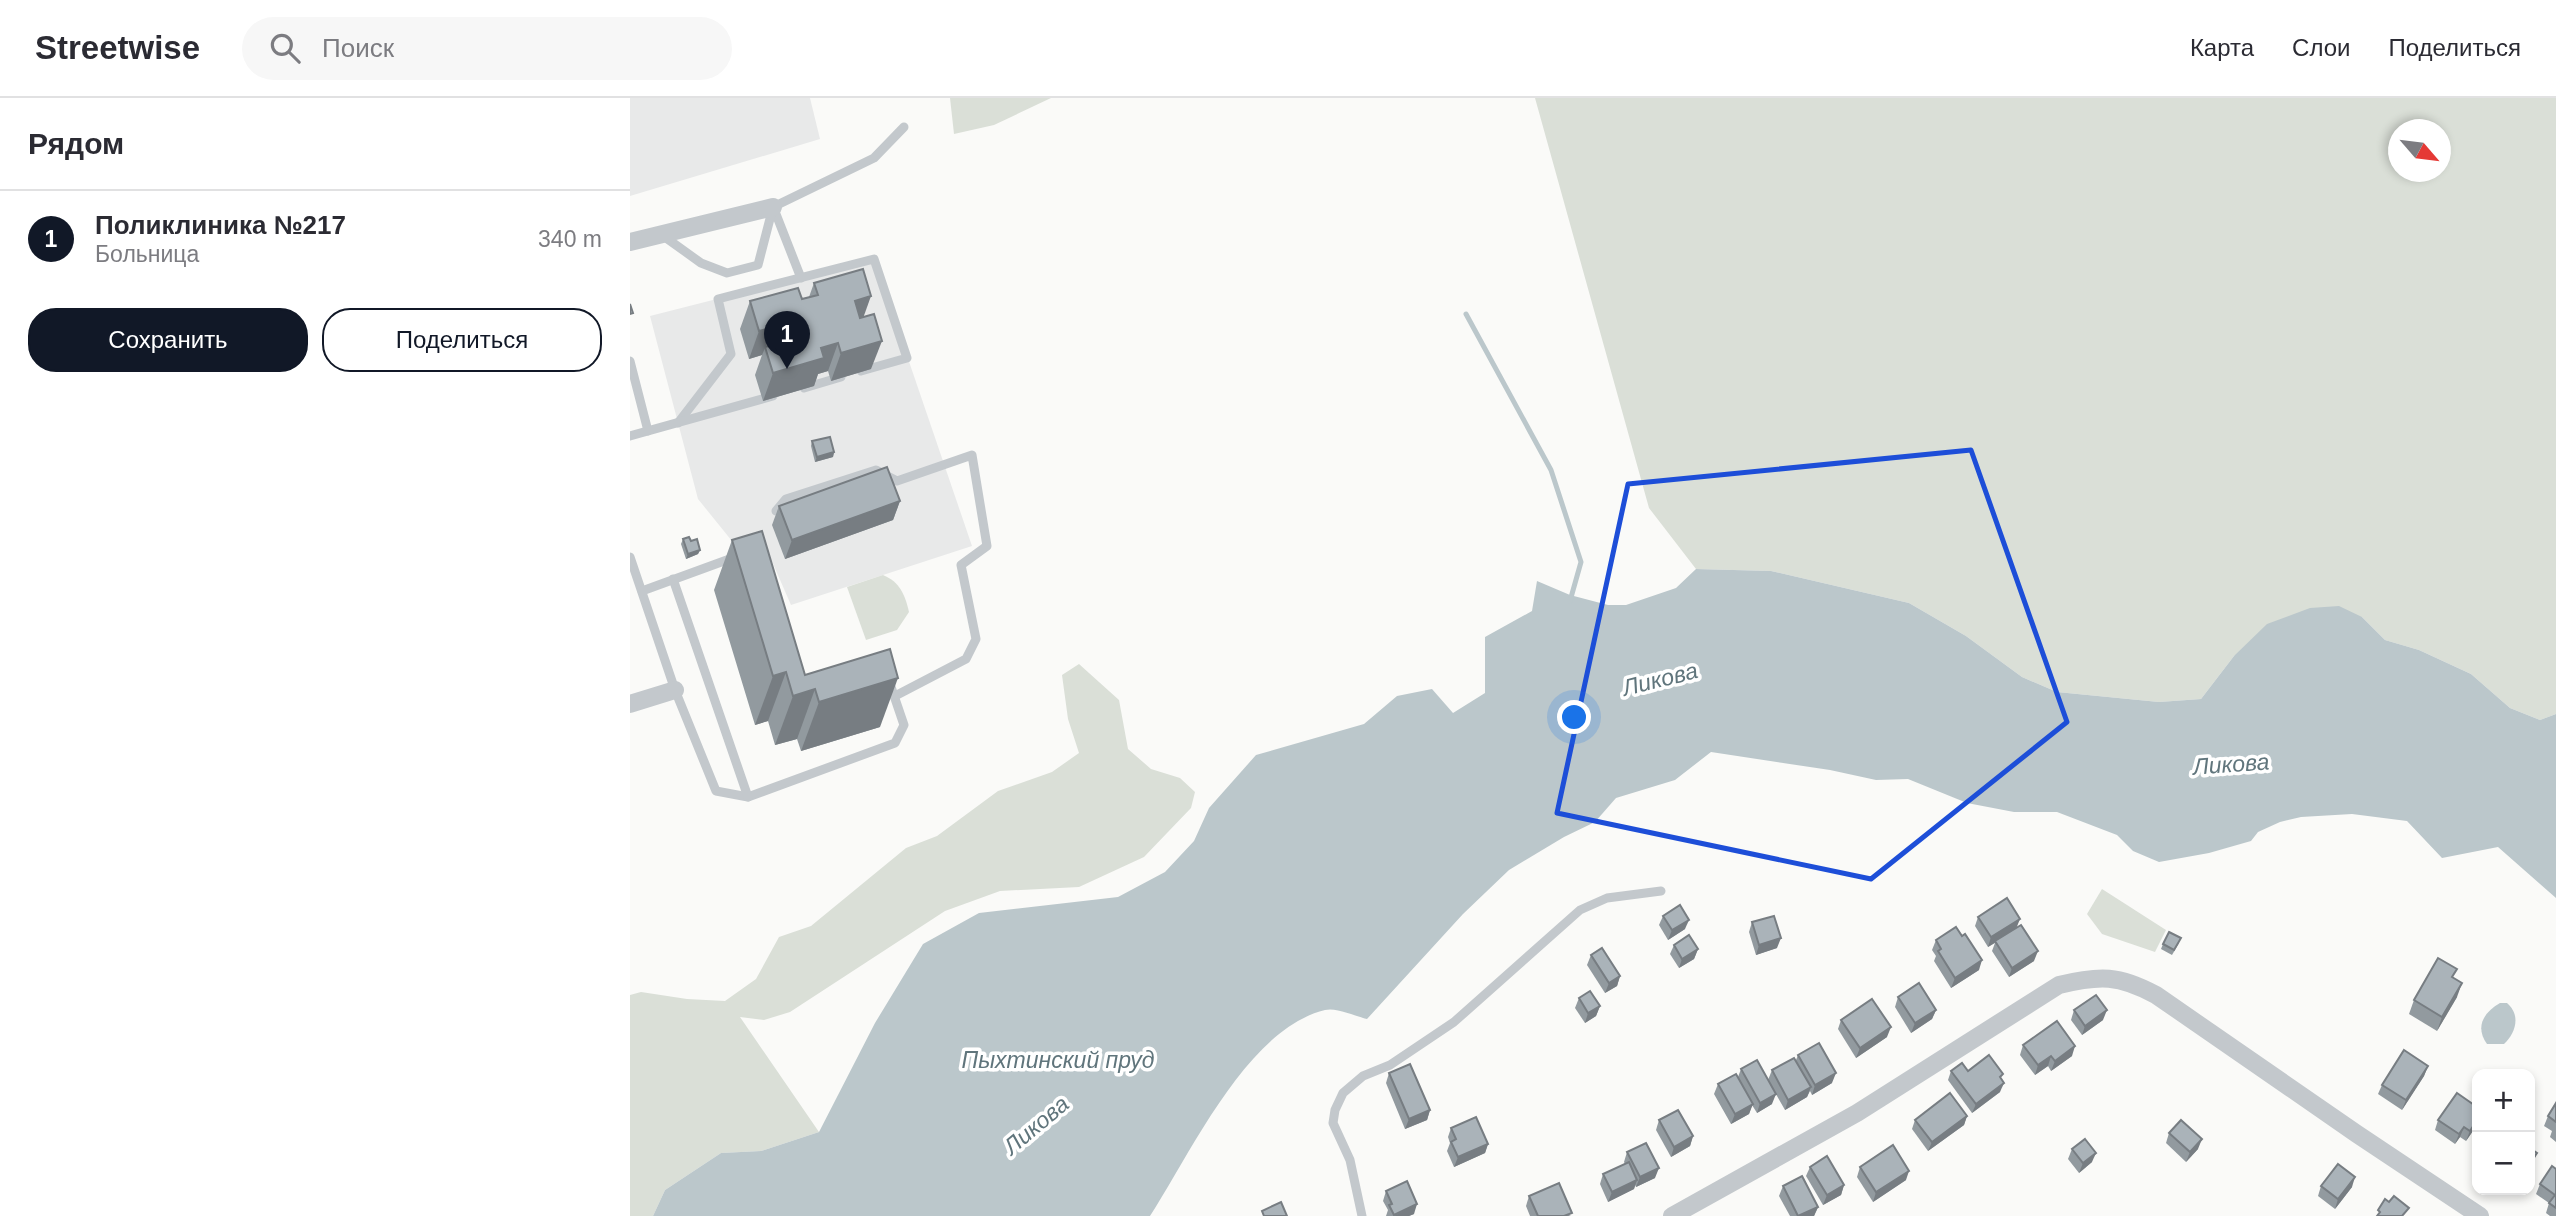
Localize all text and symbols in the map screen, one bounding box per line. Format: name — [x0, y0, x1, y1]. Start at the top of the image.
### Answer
search box — [242, 17, 732, 80]
text: Streetwise — [35, 29, 200, 66]
icon: search — [266, 29, 304, 67]
text: Поиск — [322, 33, 394, 63]
text: Карта — [2190, 34, 2254, 61]
text: Слои — [2292, 34, 2350, 61]
text: Поделиться — [2388, 34, 2521, 61]
north arrow — [2388, 119, 2451, 182]
text: Рядом — [28, 127, 124, 160]
text: Поликлиника №217 — [95, 210, 346, 240]
text: 1 — [45, 226, 57, 252]
text: 340 m — [538, 226, 602, 252]
text: Больница — [95, 241, 199, 267]
button: Сохранить — [28, 308, 308, 372]
button: Поделиться — [322, 308, 602, 372]
pin: 1 — [764, 311, 810, 369]
water label: Ликова — [1618, 657, 1700, 701]
your location — [1557, 700, 1591, 734]
water label: Ликова — [2190, 748, 2270, 780]
water label: Пыхтинский пруд — [962, 1047, 1154, 1073]
map controls — [2472, 1069, 2535, 1195]
button: + — [2472, 1069, 2535, 1132]
water label: Ликова — [997, 1090, 1074, 1161]
button: − — [2472, 1132, 2535, 1195]

